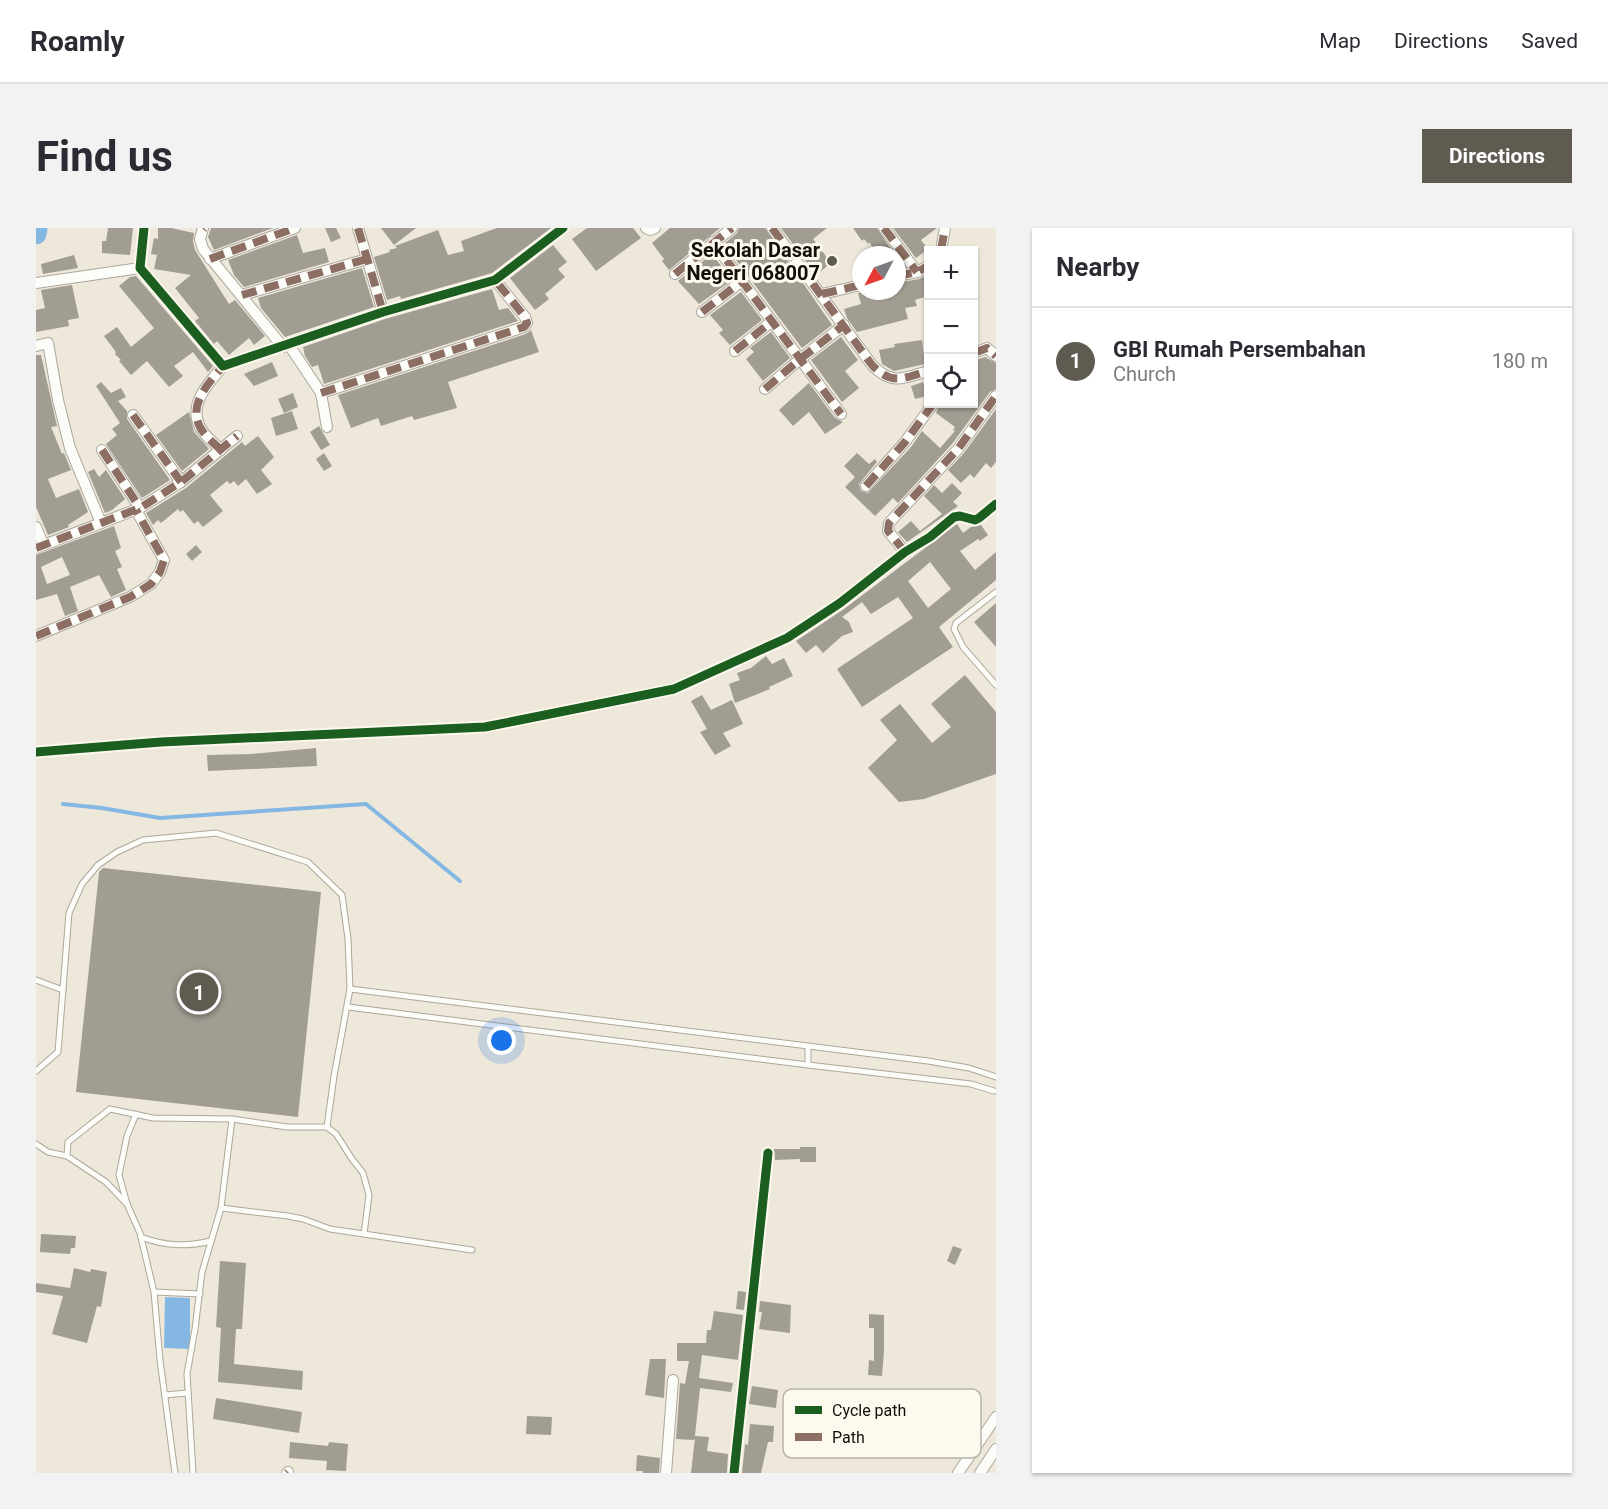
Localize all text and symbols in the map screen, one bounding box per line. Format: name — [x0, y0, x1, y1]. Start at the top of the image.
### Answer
text: Roamly — [30, 25, 125, 58]
text: Map — [1319, 29, 1361, 53]
text: Directions — [1394, 29, 1488, 53]
text: Saved — [1521, 29, 1578, 53]
button: Directions — [1422, 129, 1572, 183]
text: Find us — [36, 132, 173, 181]
place label: Sekolah Dasar Negeri 068007 — [686, 238, 821, 285]
north arrow — [852, 246, 906, 300]
map controls — [924, 246, 978, 408]
button: + — [924, 246, 978, 300]
text: Nearby — [1056, 252, 1139, 282]
marker: Sekolah Dasar Negeri 068007 — [825, 254, 839, 268]
button: − — [924, 300, 978, 354]
text: GBI Rumah Persembahan — [1113, 337, 1366, 362]
text: 1 — [1070, 349, 1081, 373]
text: 180 m — [1492, 349, 1548, 373]
button: locate — [924, 354, 978, 408]
text: Church — [1113, 362, 1176, 386]
pin: 1 — [180, 970, 218, 1014]
your location — [487, 1026, 516, 1055]
legend — [783, 1389, 981, 1458]
text: Cycle path — [832, 1401, 906, 1420]
text: Path — [832, 1428, 865, 1447]

